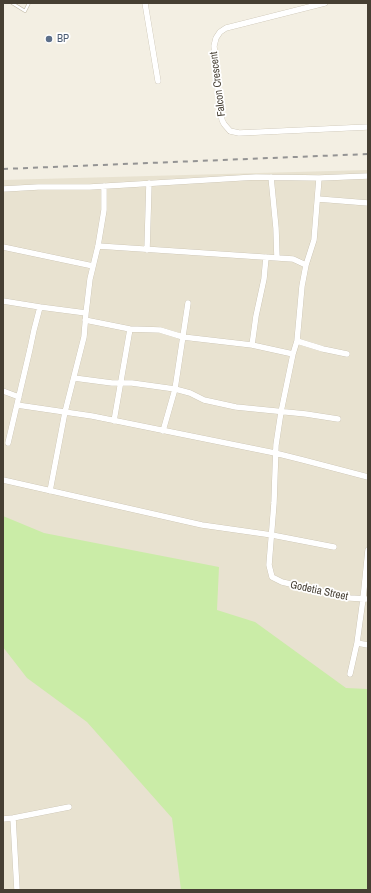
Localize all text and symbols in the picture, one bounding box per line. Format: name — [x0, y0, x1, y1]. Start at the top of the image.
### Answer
place label: BP — [57, 32, 69, 46]
marker: BP — [44, 34, 54, 44]
street label: Falcon Crescent — [207, 51, 229, 117]
street label: Godetia Street — [289, 578, 349, 604]

